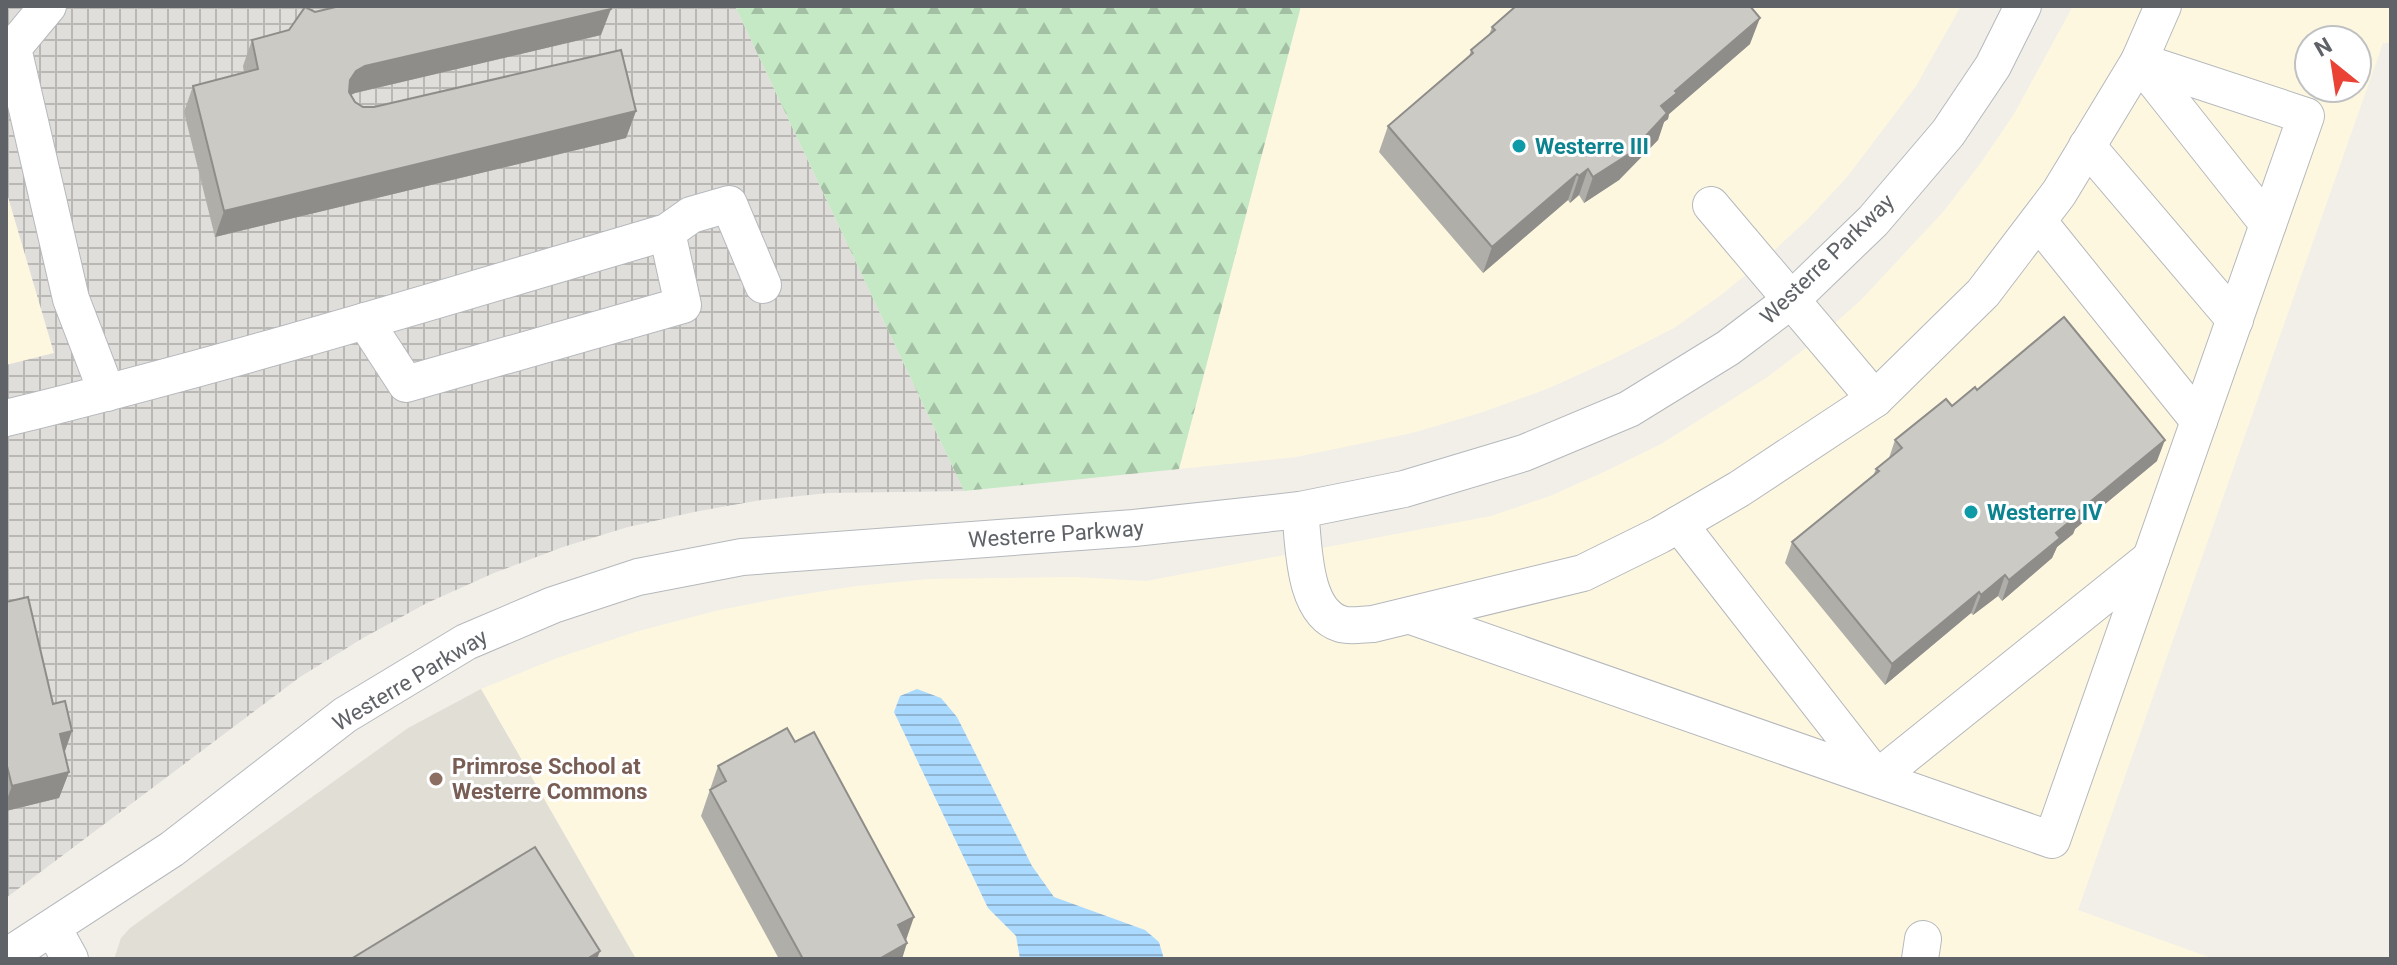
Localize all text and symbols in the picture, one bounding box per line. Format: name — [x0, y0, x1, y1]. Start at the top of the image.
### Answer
north arrow — [2293, 24, 2373, 104]
text: N — [2310, 32, 2336, 62]
place label: Westerre III — [1535, 134, 1649, 159]
marker: Westerre III — [1510, 137, 1528, 155]
street label: Westerre Parkway — [1755, 188, 1899, 329]
place label: Westerre IV — [1987, 500, 2103, 525]
marker: Westerre IV — [1962, 503, 1980, 521]
street label: Westerre Parkway — [967, 515, 1145, 553]
street label: Westerre Parkway — [328, 624, 492, 736]
place label: Primrose School at Westerre Commons — [452, 754, 648, 804]
marker: Primrose School at Westerre Commons — [427, 770, 445, 788]

